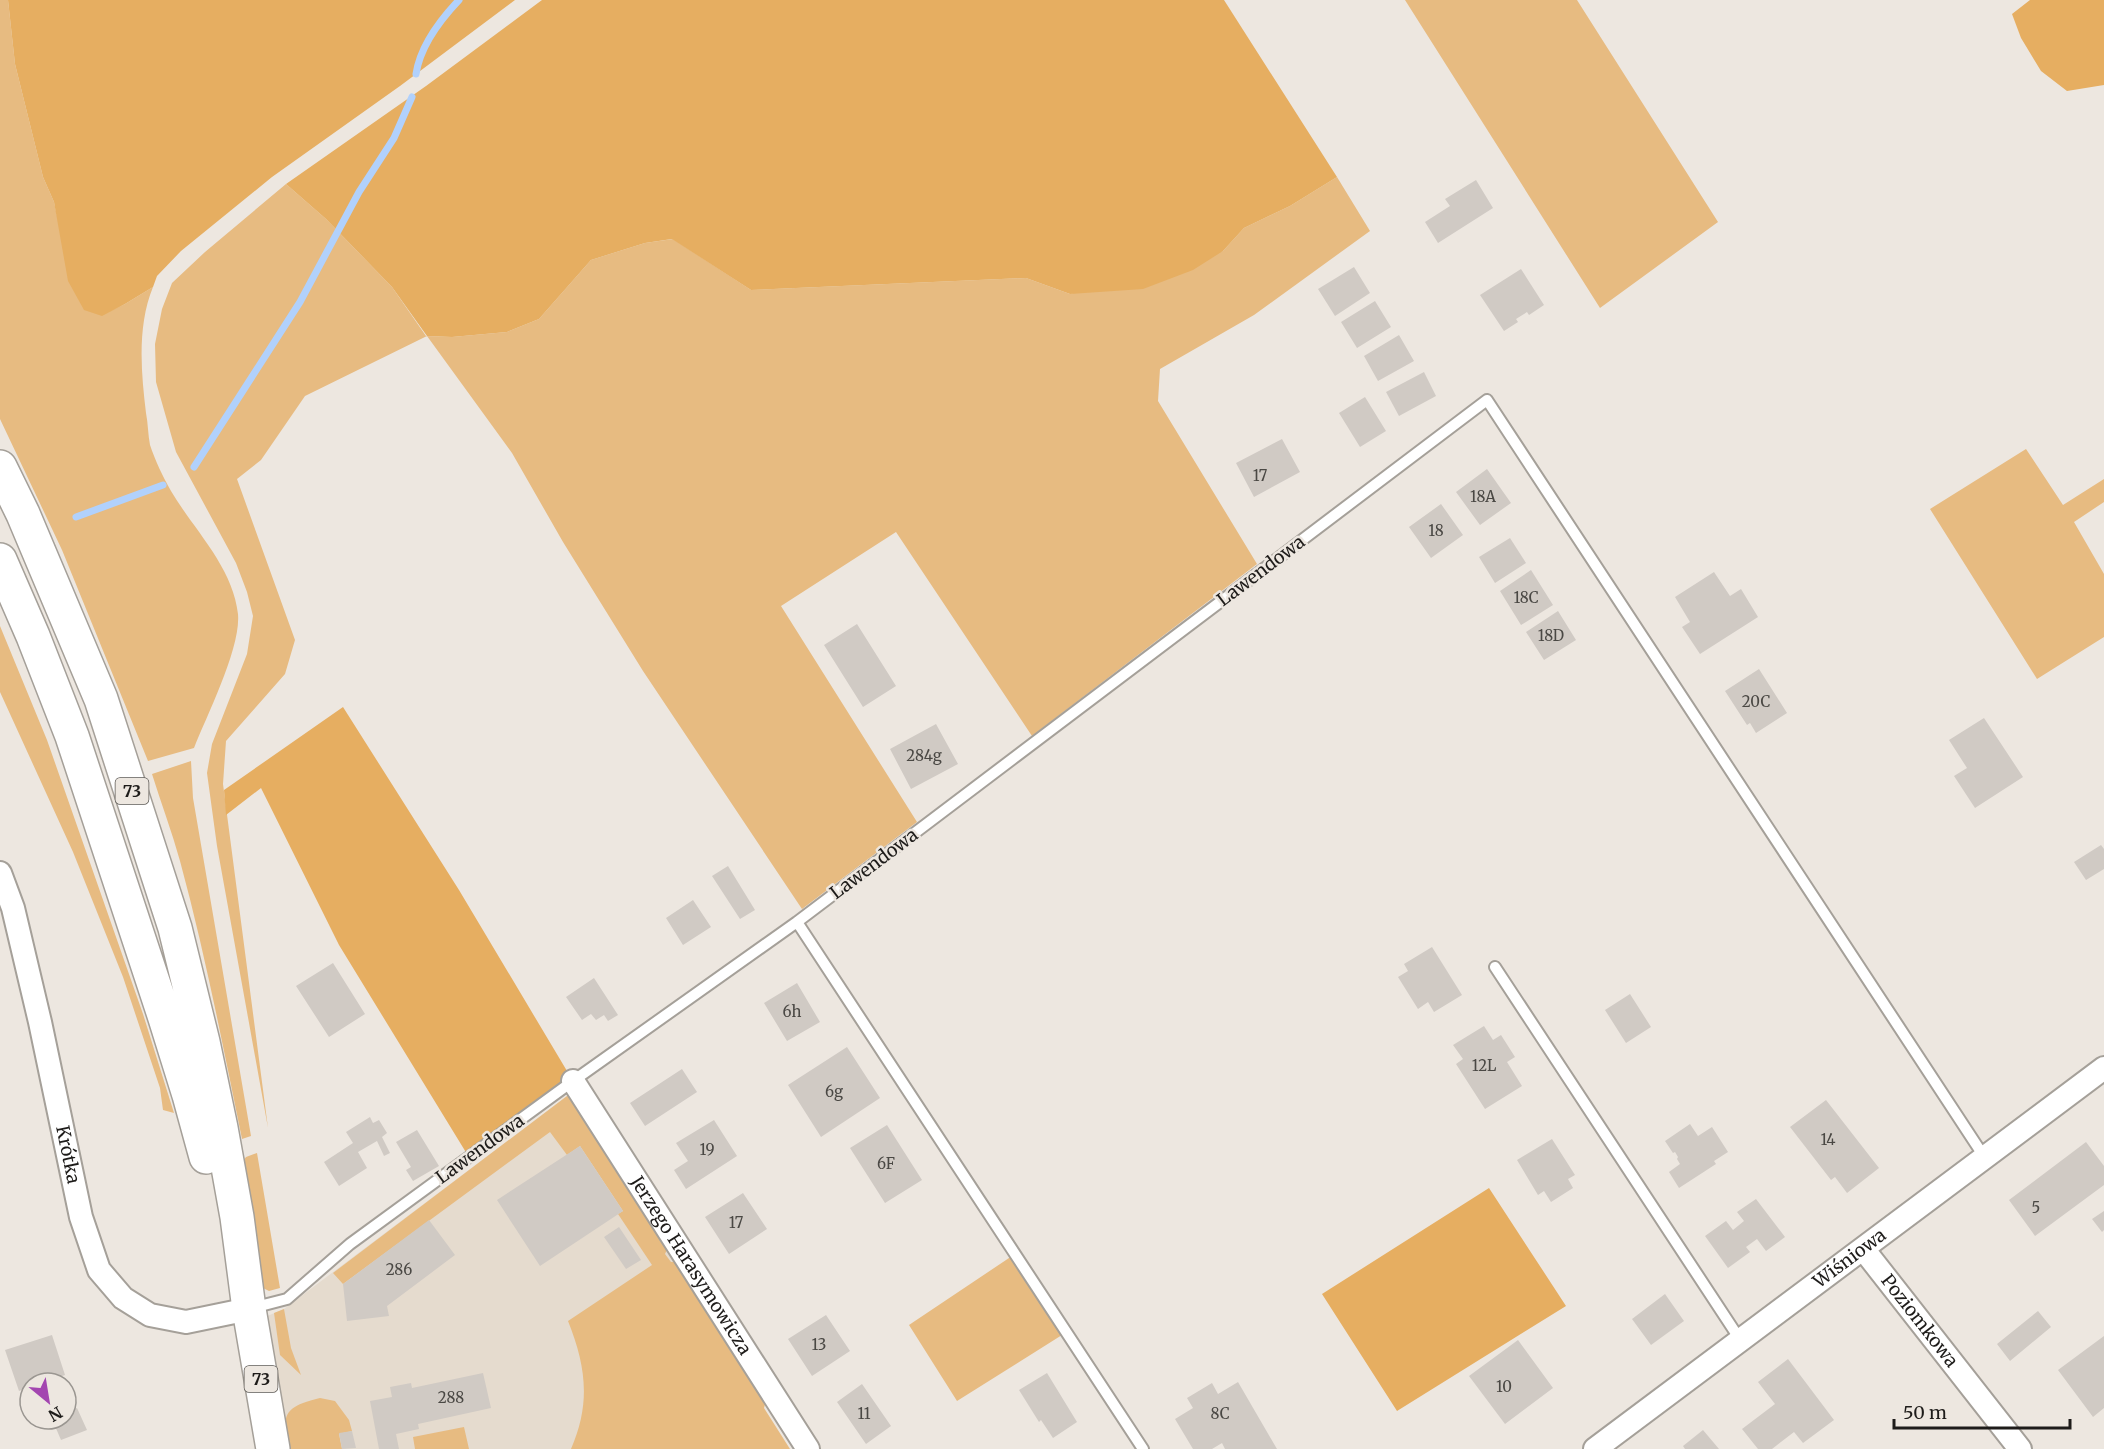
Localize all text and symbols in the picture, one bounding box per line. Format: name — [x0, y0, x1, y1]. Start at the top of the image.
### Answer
house number: 17 — [1253, 466, 1268, 485]
house number: 18A — [1470, 487, 1496, 506]
house number: 18 — [1428, 521, 1444, 540]
street label: Lawendowa — [1212, 530, 1309, 611]
house number: 18C — [1513, 588, 1539, 607]
house number: 18D — [1538, 626, 1564, 645]
house number: 20C — [1742, 692, 1770, 711]
house number: 284g — [906, 746, 942, 765]
road number: 73 — [116, 778, 148, 804]
street label: Lawendowa — [825, 823, 922, 904]
house number: 6h — [783, 1002, 801, 1021]
house number: 12L — [1472, 1056, 1497, 1075]
house number: 6g — [825, 1082, 843, 1101]
street label: Lawendowa — [431, 1109, 529, 1188]
street label: Krótka — [51, 1123, 86, 1186]
house number: 14 — [1820, 1130, 1836, 1149]
house number: 19 — [699, 1140, 715, 1159]
house number: 6F — [877, 1154, 895, 1173]
street label: Jerzego Harasymowicza — [625, 1171, 757, 1359]
house number: 5 — [2032, 1198, 2040, 1217]
house number: 17 — [729, 1213, 744, 1232]
street label: Wiśniowa — [1807, 1223, 1891, 1293]
house number: 286 — [386, 1260, 412, 1279]
street label: Poziomkowa — [1876, 1269, 1964, 1372]
house number: 13 — [812, 1335, 826, 1354]
road number: 73 — [244, 1366, 278, 1392]
north arrow — [18, 1371, 78, 1431]
house number: 10 — [1496, 1377, 1512, 1396]
house number: 288 — [438, 1388, 464, 1407]
scale bar — [1894, 1392, 2070, 1430]
text: 50 m — [1903, 1401, 1947, 1424]
text: N — [45, 1402, 66, 1426]
house number: 11 — [857, 1404, 871, 1423]
house number: 8C — [1211, 1404, 1230, 1423]

